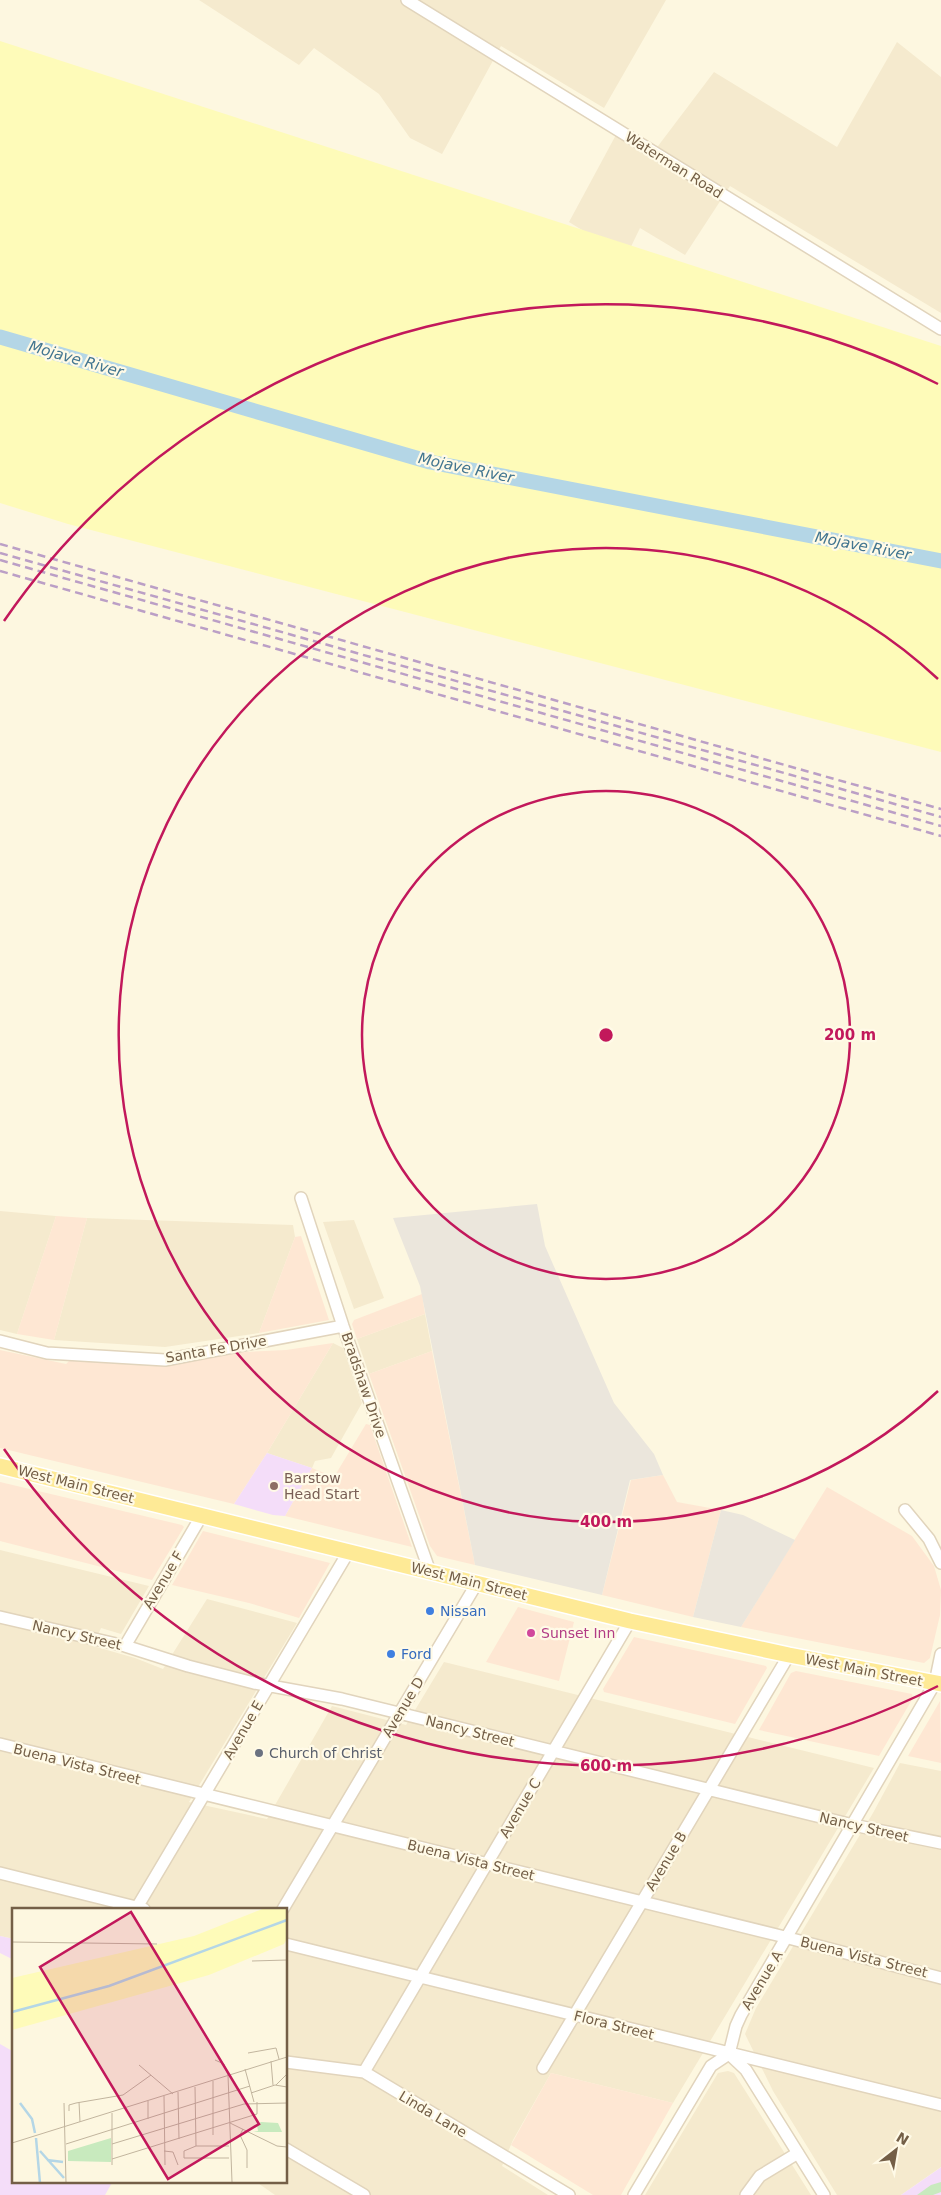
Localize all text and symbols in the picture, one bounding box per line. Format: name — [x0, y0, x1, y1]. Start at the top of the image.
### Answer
street label: Waterman Road — [622, 129, 726, 201]
water label: Mojave River — [27, 337, 126, 381]
water label: Mojave River — [417, 449, 516, 487]
water label: Mojave River — [814, 528, 913, 564]
centre of rings — [597, 1026, 615, 1044]
text: 200 m — [824, 1026, 876, 1044]
street label: Bradshaw Drive — [338, 1330, 390, 1440]
street label: Santa Fe Drive — [164, 1332, 268, 1366]
street label: West Main Street — [16, 1462, 136, 1506]
place label: Barstow Head Start — [284, 1470, 360, 1502]
marker: Barstow Head Start — [268, 1480, 280, 1492]
text: 400 m — [580, 1513, 632, 1531]
street label: Avenue F — [140, 1548, 186, 1612]
street label: West Main Street — [409, 1559, 529, 1603]
place label: Nissan — [440, 1603, 486, 1619]
marker: Nissan — [424, 1605, 436, 1617]
street label: Nancy Street — [31, 1617, 124, 1653]
place label: Sunset Inn — [541, 1625, 615, 1641]
marker: Sunset Inn — [525, 1627, 537, 1639]
place label: Ford — [401, 1646, 432, 1662]
marker: Ford — [385, 1648, 397, 1660]
street label: West Main Street — [804, 1651, 925, 1689]
street label: Avenue D — [379, 1674, 427, 1740]
street label: Avenue E — [220, 1698, 266, 1762]
street label: Nancy Street — [424, 1712, 517, 1750]
street label: Buena Vista Street — [12, 1740, 143, 1788]
place label: Church of Christ — [269, 1745, 383, 1761]
marker: Church of Christ — [253, 1747, 265, 1759]
text: 600 m — [580, 1757, 632, 1775]
street label: Avenue C — [496, 1775, 544, 1841]
street label: Nancy Street — [818, 1809, 911, 1845]
street label: Avenue B — [642, 1829, 690, 1893]
street label: Buena Vista Street — [406, 1836, 537, 1884]
inset map — [12, 1908, 288, 2182]
street label: Buena Vista Street — [799, 1933, 930, 1981]
street label: Avenue A — [738, 1947, 786, 2012]
street label: Flora Street — [572, 2007, 656, 2043]
street label: Linda Lane — [396, 2087, 470, 2141]
north arrow — [871, 2125, 921, 2175]
text: N — [894, 2129, 912, 2149]

